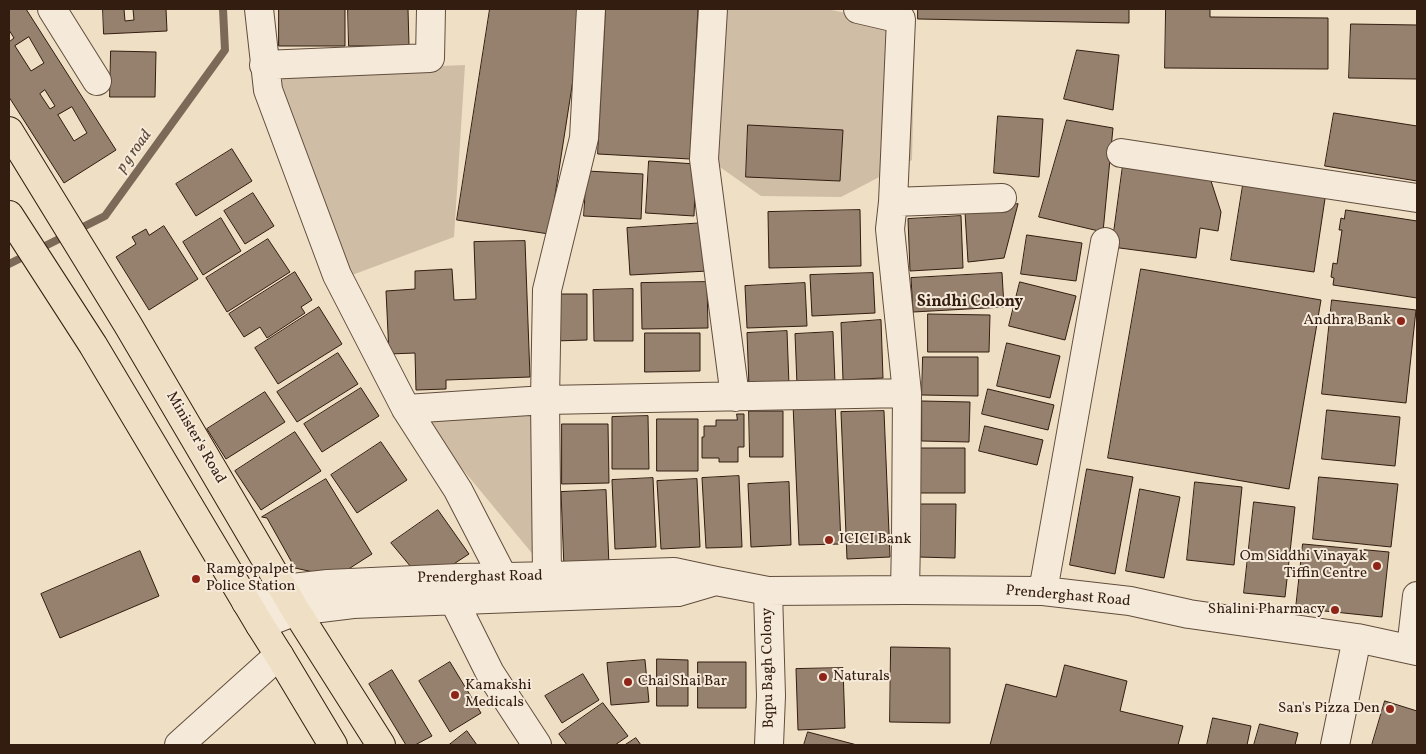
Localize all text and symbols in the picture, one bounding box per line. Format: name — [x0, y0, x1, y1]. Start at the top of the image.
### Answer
water label: p g road — [113, 127, 157, 177]
district label: Sindhi Colony — [917, 293, 1023, 313]
place label: Andhra Bank — [1303, 312, 1391, 330]
marker: Andhra Bank — [1395, 315, 1407, 327]
street label: Minister's Road — [161, 389, 229, 487]
place label: ICICI Bank — [839, 531, 911, 549]
marker: ICICI Bank — [823, 534, 835, 546]
place label: Om Siddhi Vinayak Tiffin Centre — [1240, 548, 1367, 583]
marker: Om Siddhi Vinayak Tiffin Centre — [1371, 560, 1383, 572]
place label: Ramgopalpet Police Station — [206, 561, 296, 596]
street label: Prenderghast Road — [417, 568, 543, 588]
marker: Ramgopalpet Police Station — [190, 573, 202, 585]
street label: Prenderghast Road — [1005, 583, 1131, 611]
place label: Shalini Pharmacy — [1208, 601, 1325, 619]
marker: Shalini Pharmacy — [1329, 604, 1341, 616]
street label: Bqpu Bagh Colony — [759, 608, 779, 728]
place label: Naturals — [833, 668, 890, 686]
marker: Naturals — [817, 671, 829, 683]
place label: Chai Shai Bar — [638, 673, 727, 691]
marker: Chai Shai Bar — [622, 676, 634, 688]
place label: Kamakshi Medicals — [465, 677, 531, 712]
marker: Kamakshi Medicals — [449, 689, 461, 701]
place label: San's Pizza Den — [1278, 700, 1380, 718]
marker: San's Pizza Den — [1384, 703, 1396, 715]

